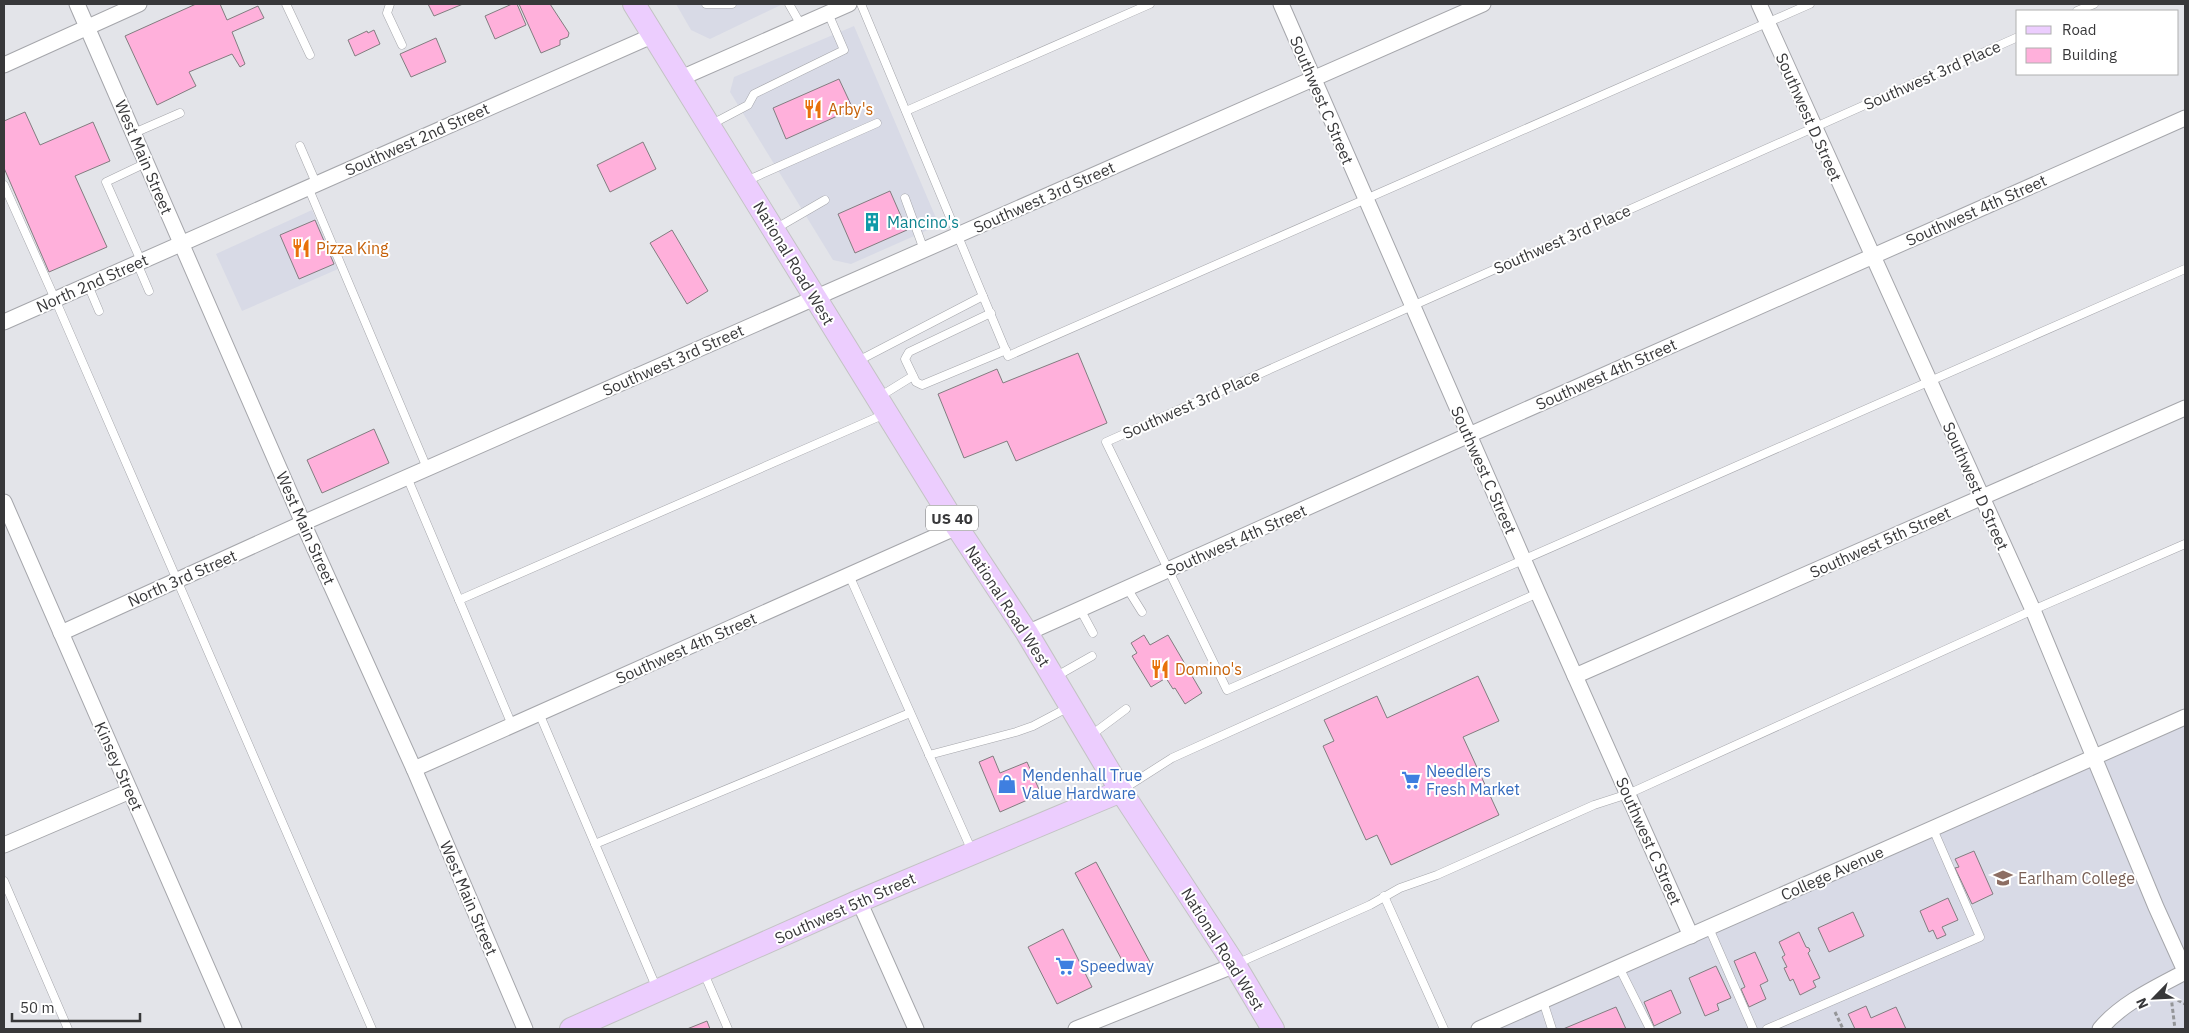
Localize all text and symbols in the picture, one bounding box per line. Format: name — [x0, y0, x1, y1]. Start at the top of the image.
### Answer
legend — [2016, 10, 2179, 75]
text: Road — [2062, 20, 2097, 39]
street label: Southwest C Street — [1286, 33, 1358, 167]
street label: Southwest 3rd Place — [1860, 36, 2004, 114]
text: Building — [2062, 45, 2117, 64]
street label: Southwest D Street — [1772, 50, 1846, 184]
street label: West Main Street — [111, 97, 177, 217]
street label: Southwest 2nd Street — [342, 98, 492, 180]
restaurant icon: Arby's — [802, 98, 824, 120]
place label: Arby's — [828, 99, 873, 119]
street label: Southwest 3rd Street — [970, 157, 1118, 237]
street label: Southwest 4th Street — [1902, 170, 2050, 250]
street label: National Road West — [749, 197, 839, 329]
street label: Southwest 3rd Place — [1490, 200, 1634, 278]
building icon: Mancino's — [861, 211, 883, 233]
place label: Mancino's — [887, 212, 959, 232]
restaurant icon: Pizza King — [290, 237, 312, 259]
place label: Pizza King — [316, 238, 389, 258]
street label: North 2nd Street — [33, 249, 151, 317]
street label: Southwest 3rd Street — [599, 320, 747, 400]
street label: Southwest 4th Street — [1532, 334, 1680, 414]
street label: Southwest 3rd Place — [1119, 365, 1263, 443]
street label: Southwest C Street — [1447, 403, 1521, 537]
street label: Southwest D Street — [1939, 419, 2013, 553]
street label: West Main Street — [272, 468, 340, 588]
street label: Southwest 4th Street — [1162, 500, 1310, 580]
street label: Southwest 5th Street — [1806, 502, 1954, 582]
road number: US 40 — [926, 506, 978, 530]
street label: National Road West — [961, 541, 1055, 671]
street label: North 3rd Street — [124, 545, 240, 611]
street label: Southwest 4th Street — [612, 608, 760, 688]
restaurant icon: Domino's — [1149, 658, 1171, 680]
place label: Domino's — [1175, 659, 1242, 679]
street label: Kinsey Street — [90, 718, 148, 814]
place label: Needlers Fresh Market — [1426, 761, 1520, 799]
place label: Mendenhall True Value Hardware — [1022, 765, 1142, 803]
supermarket icon: Needlers Fresh Market — [1400, 769, 1422, 791]
shop icon: Mendenhall True Value Hardware — [996, 773, 1018, 795]
street label: Southwest C Street — [1612, 774, 1686, 908]
street label: West Main Street — [436, 838, 502, 958]
street label: College Avenue — [1777, 841, 1887, 905]
school or university icon: Earlham College — [1992, 867, 2014, 889]
street label: Southwest 5th Street — [771, 868, 919, 948]
place label: Earlham College — [2018, 868, 2135, 888]
street label: National Road West — [1177, 884, 1269, 1014]
supermarket icon: Speedway — [1054, 955, 1076, 977]
place label: Speedway — [1080, 956, 1154, 976]
north arrow — [2129, 973, 2179, 1023]
scale bar — [12, 990, 140, 1022]
text: N — [2132, 995, 2152, 1012]
text: 50 m — [20, 998, 55, 1017]

